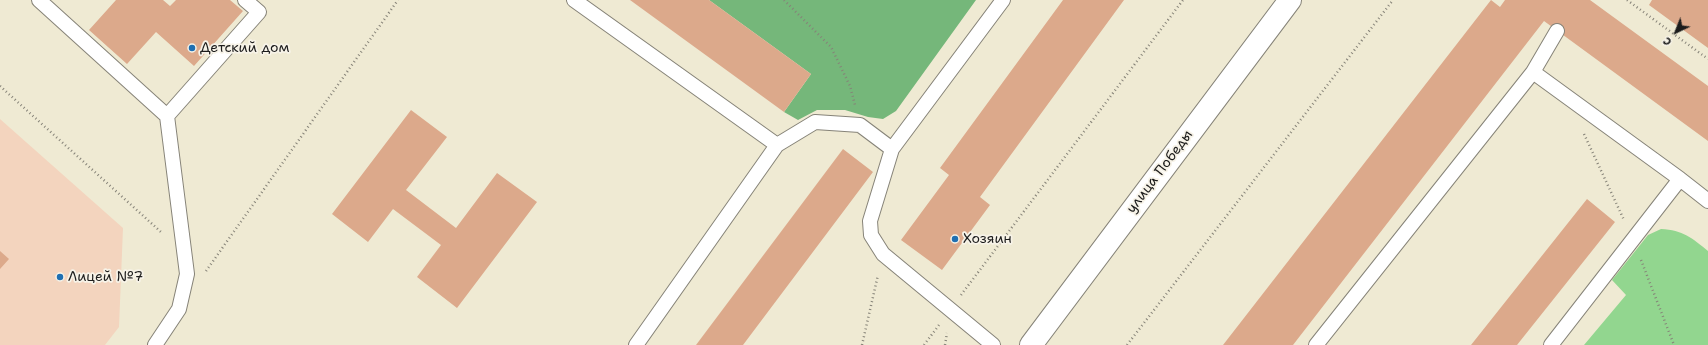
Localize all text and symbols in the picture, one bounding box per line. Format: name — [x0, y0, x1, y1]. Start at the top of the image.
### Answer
north arrow — [1656, 12, 1696, 52]
text: С — [1660, 33, 1675, 49]
place label: Детский дом — [200, 40, 289, 56]
marker: Детский дом — [187, 43, 197, 53]
street label: улица Победы — [1123, 127, 1197, 217]
place label: Хозяин — [963, 231, 1012, 247]
marker: Хозяин — [950, 234, 960, 244]
place label: Лицей №7 — [68, 269, 143, 285]
marker: Лицей №7 — [55, 272, 65, 282]

